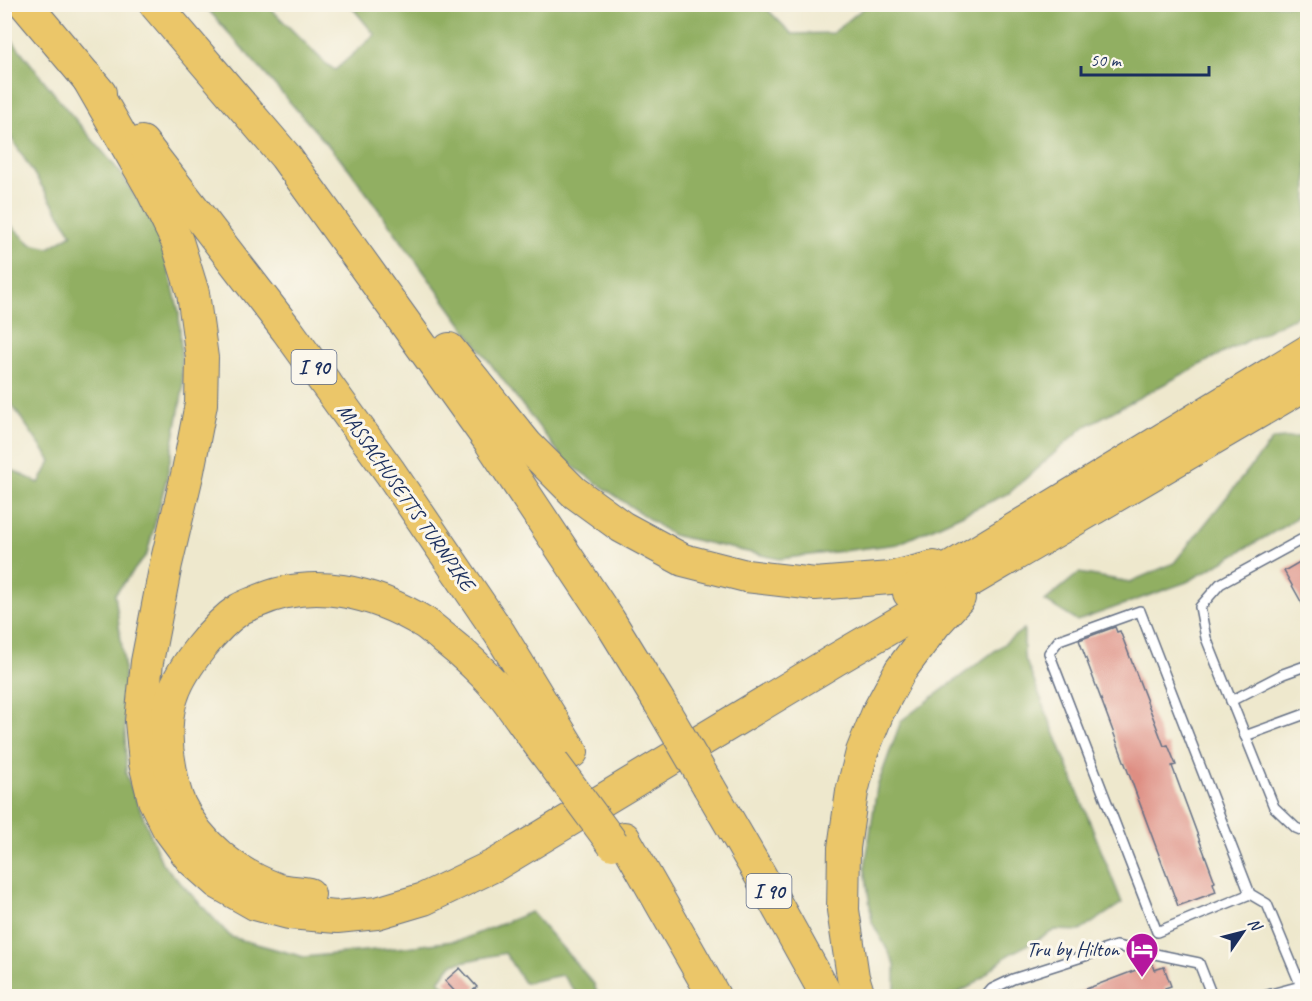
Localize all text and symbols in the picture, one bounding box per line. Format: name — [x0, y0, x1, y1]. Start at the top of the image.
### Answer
scale bar — [1081, 39, 1208, 77]
text: 50 m — [1090, 49, 1123, 71]
road number: I 90 — [292, 350, 336, 384]
street label: MASSACHUSETTS TURNPIKE — [331, 398, 482, 598]
road number: I 90 — [746, 874, 792, 908]
north arrow — [1213, 902, 1273, 962]
text: N — [1243, 914, 1267, 936]
hotel icon: Tru by Hilton — [1124, 931, 1160, 978]
place label: Tru by Hilton — [1026, 936, 1121, 962]

